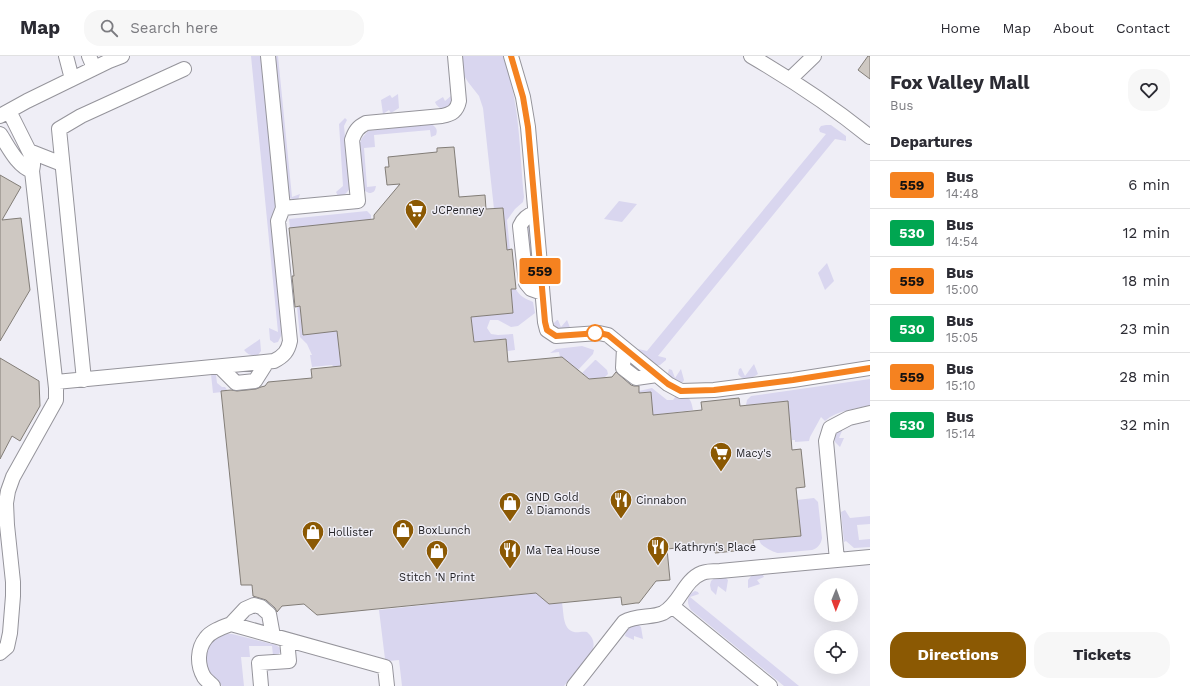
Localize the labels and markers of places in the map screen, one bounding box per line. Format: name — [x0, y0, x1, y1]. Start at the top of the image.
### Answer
supermarket icon: JCPenney — [403, 197, 429, 230]
place label: JCPenney — [432, 204, 484, 217]
unlabelled marker — [586, 324, 604, 342]
supermarket icon: Macy's — [708, 440, 734, 473]
place label: Macy's — [736, 447, 772, 460]
restaurant icon: Cinnabon — [608, 487, 634, 520]
shop icon: GND Gold & Diamonds — [497, 490, 523, 523]
place label: GND Gold & Diamonds — [526, 491, 590, 517]
place label: Cinnabon — [636, 494, 687, 507]
shop icon: BoxLunch — [390, 517, 416, 550]
shop icon: Hollister — [300, 519, 326, 552]
place label: BoxLunch — [418, 524, 470, 537]
place label: Hollister — [328, 526, 374, 539]
restaurant icon: Kathryn's Place — [645, 534, 671, 567]
restaurant icon: Ma Tea House — [497, 537, 523, 570]
shop icon: Stitch 'N Print — [424, 538, 450, 571]
place label: Kathryn's Place — [674, 541, 756, 554]
place label: Ma Tea House — [526, 544, 600, 557]
place label: Stitch 'N Print — [399, 571, 475, 584]

